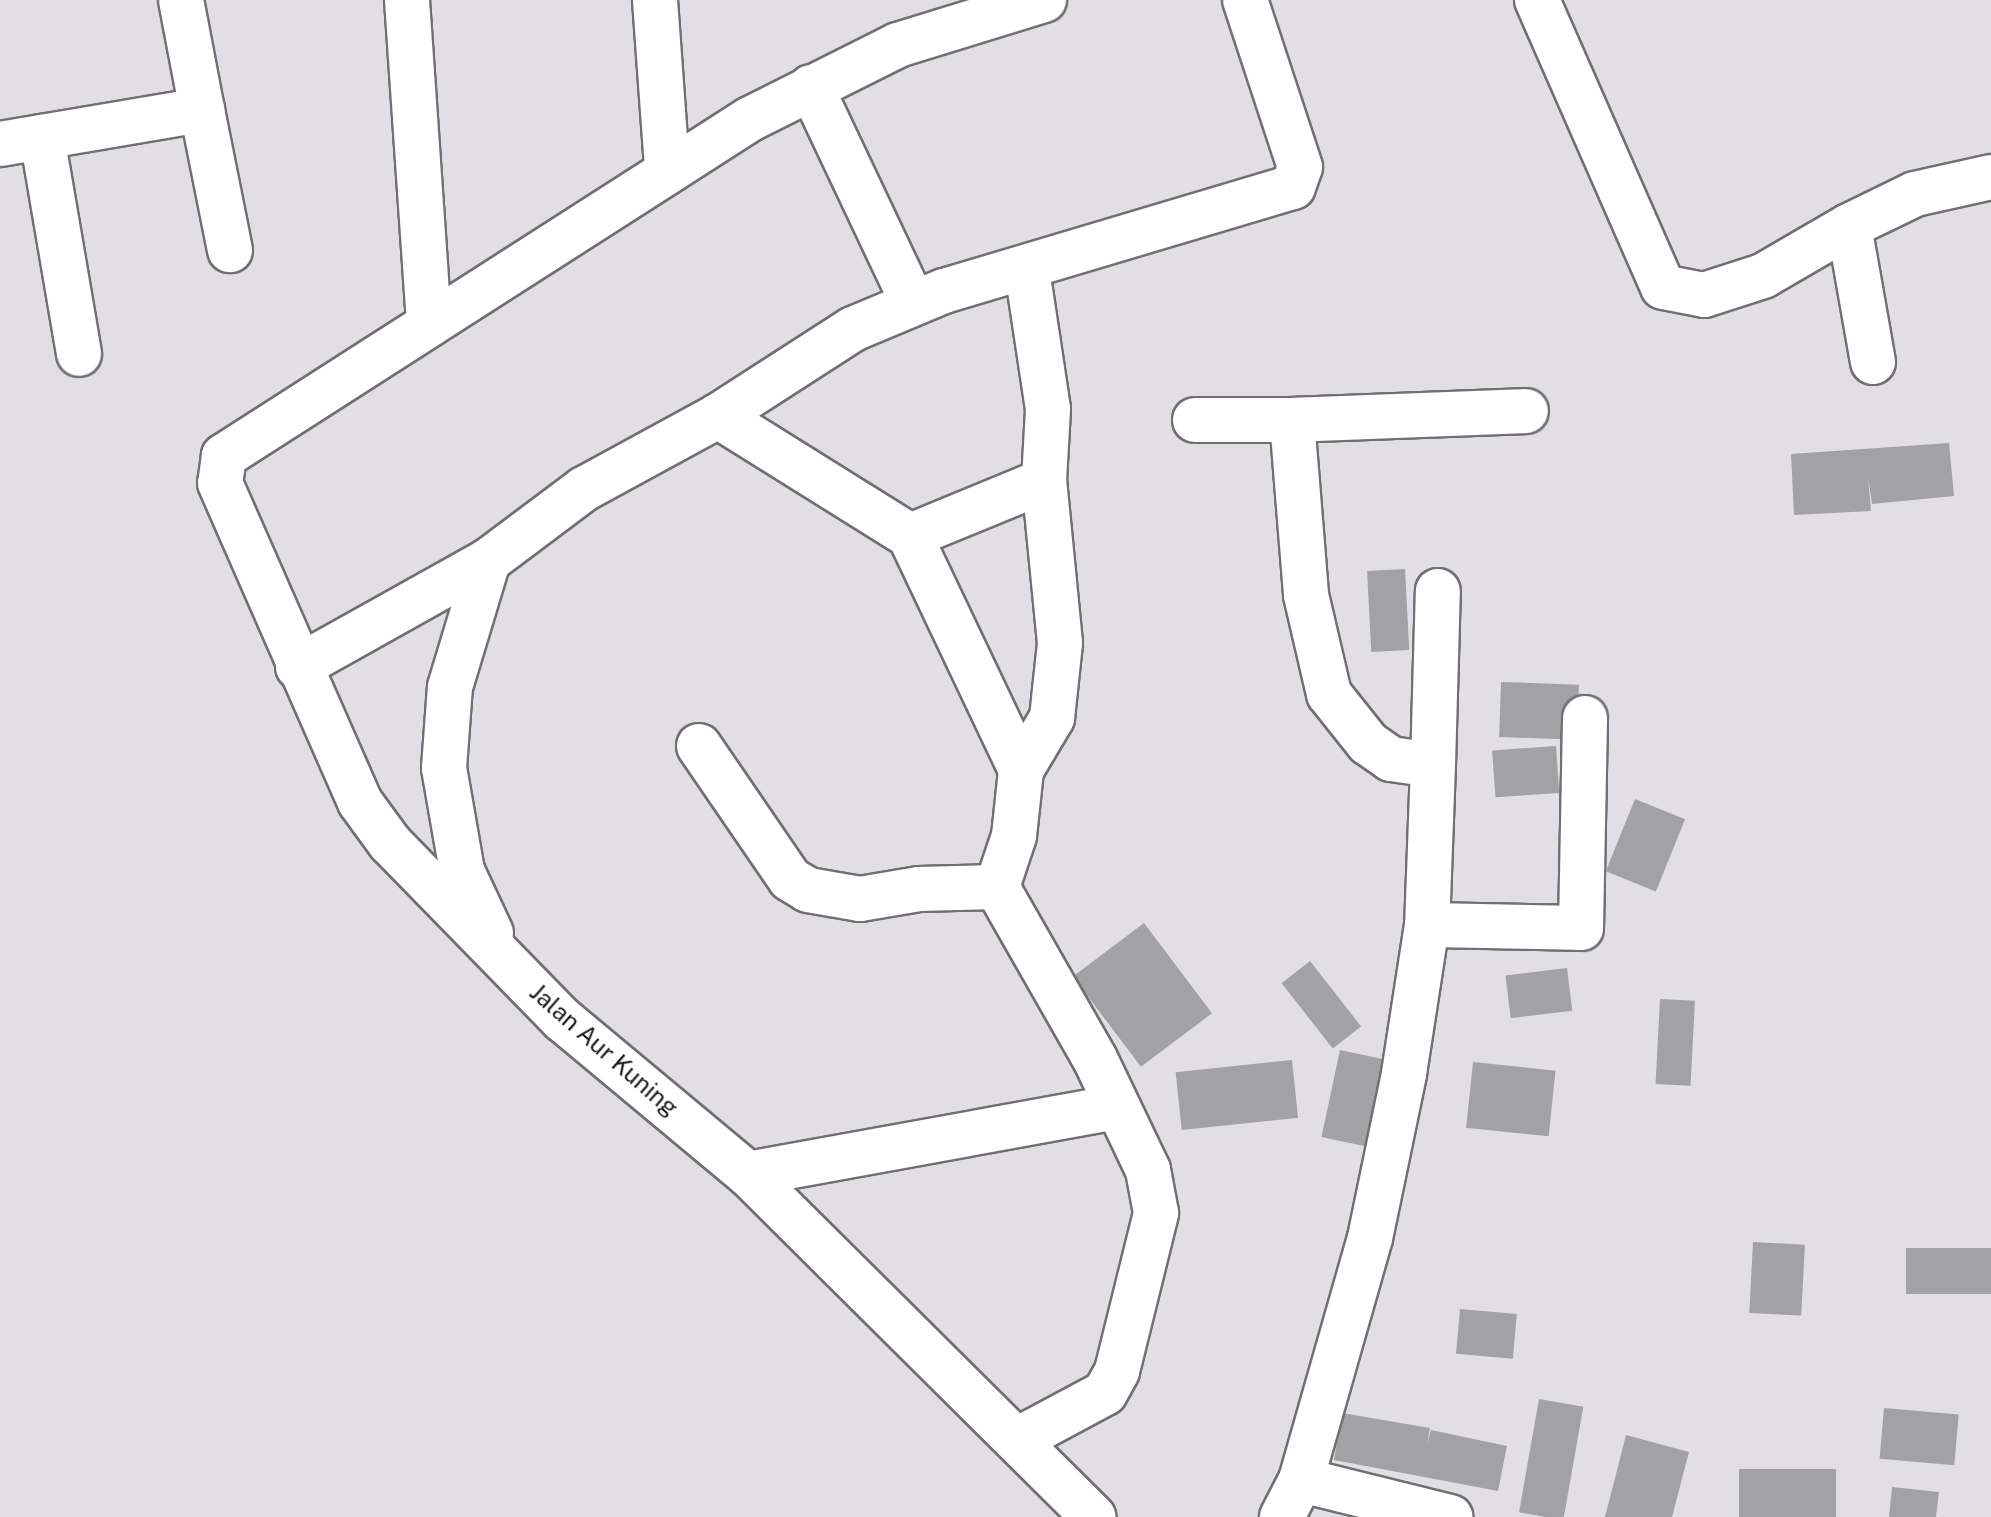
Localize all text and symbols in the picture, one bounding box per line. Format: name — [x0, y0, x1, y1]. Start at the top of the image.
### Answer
street label: Jalan Aur Kuning — [524, 978, 684, 1122]

